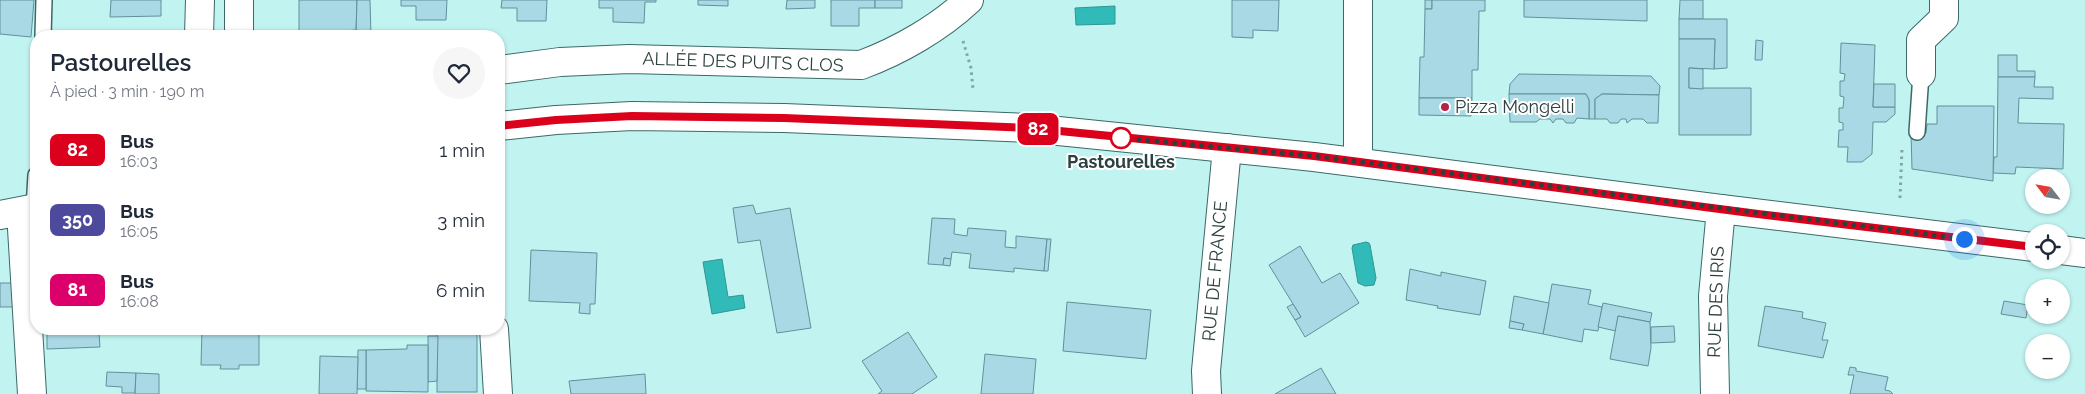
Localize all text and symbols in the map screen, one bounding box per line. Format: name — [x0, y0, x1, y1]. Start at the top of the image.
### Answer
street label: ALLÉE DES PUITS CLOS — [642, 46, 844, 76]
button: heart — [433, 47, 485, 99]
text: Pastourelles — [50, 48, 191, 77]
text: À pied · 3 min · 190 m — [50, 82, 204, 101]
place label: Pizza Mongelli — [1455, 96, 1574, 117]
marker: Pizza Mongelli — [1439, 101, 1451, 113]
line badge: 82 — [1016, 113, 1060, 145]
text: 82 — [1027, 118, 1049, 139]
marker: Pastourelles — [1110, 127, 1132, 149]
text: Bus — [120, 130, 154, 152]
text: 82 — [67, 139, 88, 160]
text: 1 min — [439, 139, 485, 161]
place label: Pastourelles — [1067, 151, 1175, 172]
text: 16:03 — [120, 152, 158, 171]
north arrow — [2025, 169, 2070, 214]
map controls — [2025, 169, 2070, 379]
text: Bus — [120, 200, 154, 222]
street label: RUE DE FRANCE — [1198, 200, 1231, 342]
text: 350 — [62, 209, 93, 230]
text: 3 min — [437, 209, 485, 231]
text: 16:05 — [120, 222, 158, 241]
button: locate — [2025, 224, 2070, 269]
your location — [1952, 227, 1977, 252]
street label: RUE DES IRIS — [1703, 246, 1728, 358]
text: Bus — [120, 270, 154, 292]
text: 81 — [68, 279, 87, 300]
text: 6 min — [436, 279, 485, 301]
button: + — [2025, 279, 2070, 324]
text: 16:08 — [120, 292, 159, 311]
button: − — [2025, 334, 2070, 379]

